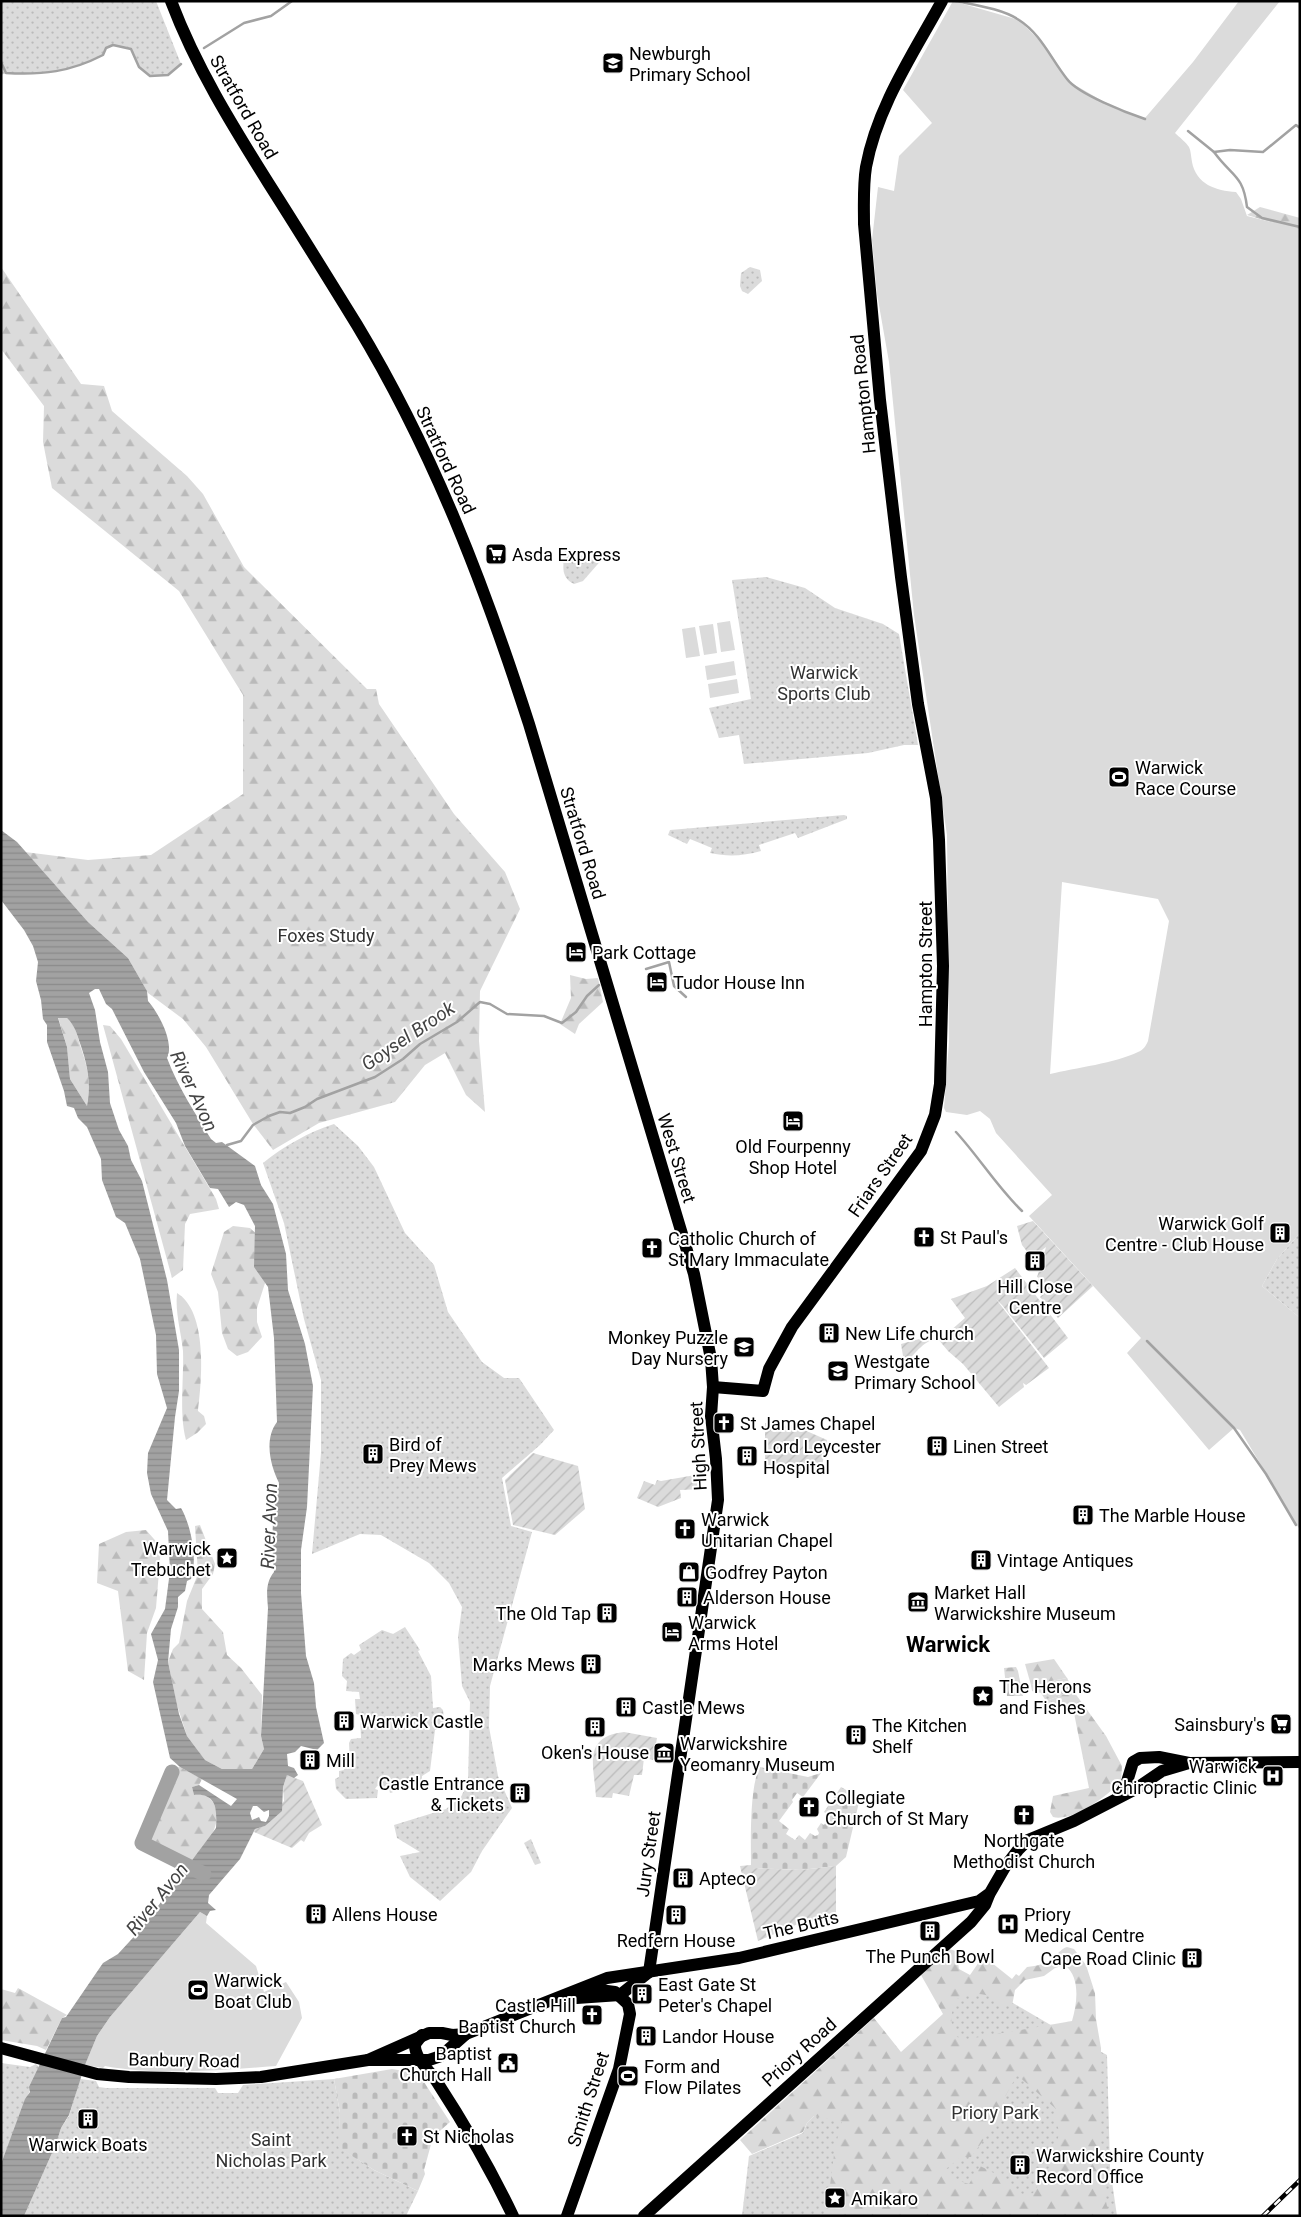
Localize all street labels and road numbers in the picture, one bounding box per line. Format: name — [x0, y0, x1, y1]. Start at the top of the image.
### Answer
street label: Stratford Road — [206, 51, 282, 163]
street label: Hampton Road — [846, 333, 880, 455]
street label: Stratford Road — [412, 403, 480, 517]
street label: Stratford Road — [556, 784, 610, 902]
street label: Hampton Street — [915, 901, 936, 1027]
street label: West Street — [653, 1111, 701, 1205]
street label: Friars Street — [843, 1129, 917, 1221]
street label: High Street — [685, 1401, 711, 1491]
street label: Jury Street — [632, 1810, 664, 1898]
street label: The Butts — [761, 1906, 841, 1944]
street label: Priory Road — [758, 2013, 840, 2091]
street label: Banbury Road — [128, 2049, 240, 2071]
street label: Smith Street — [563, 2049, 613, 2149]

